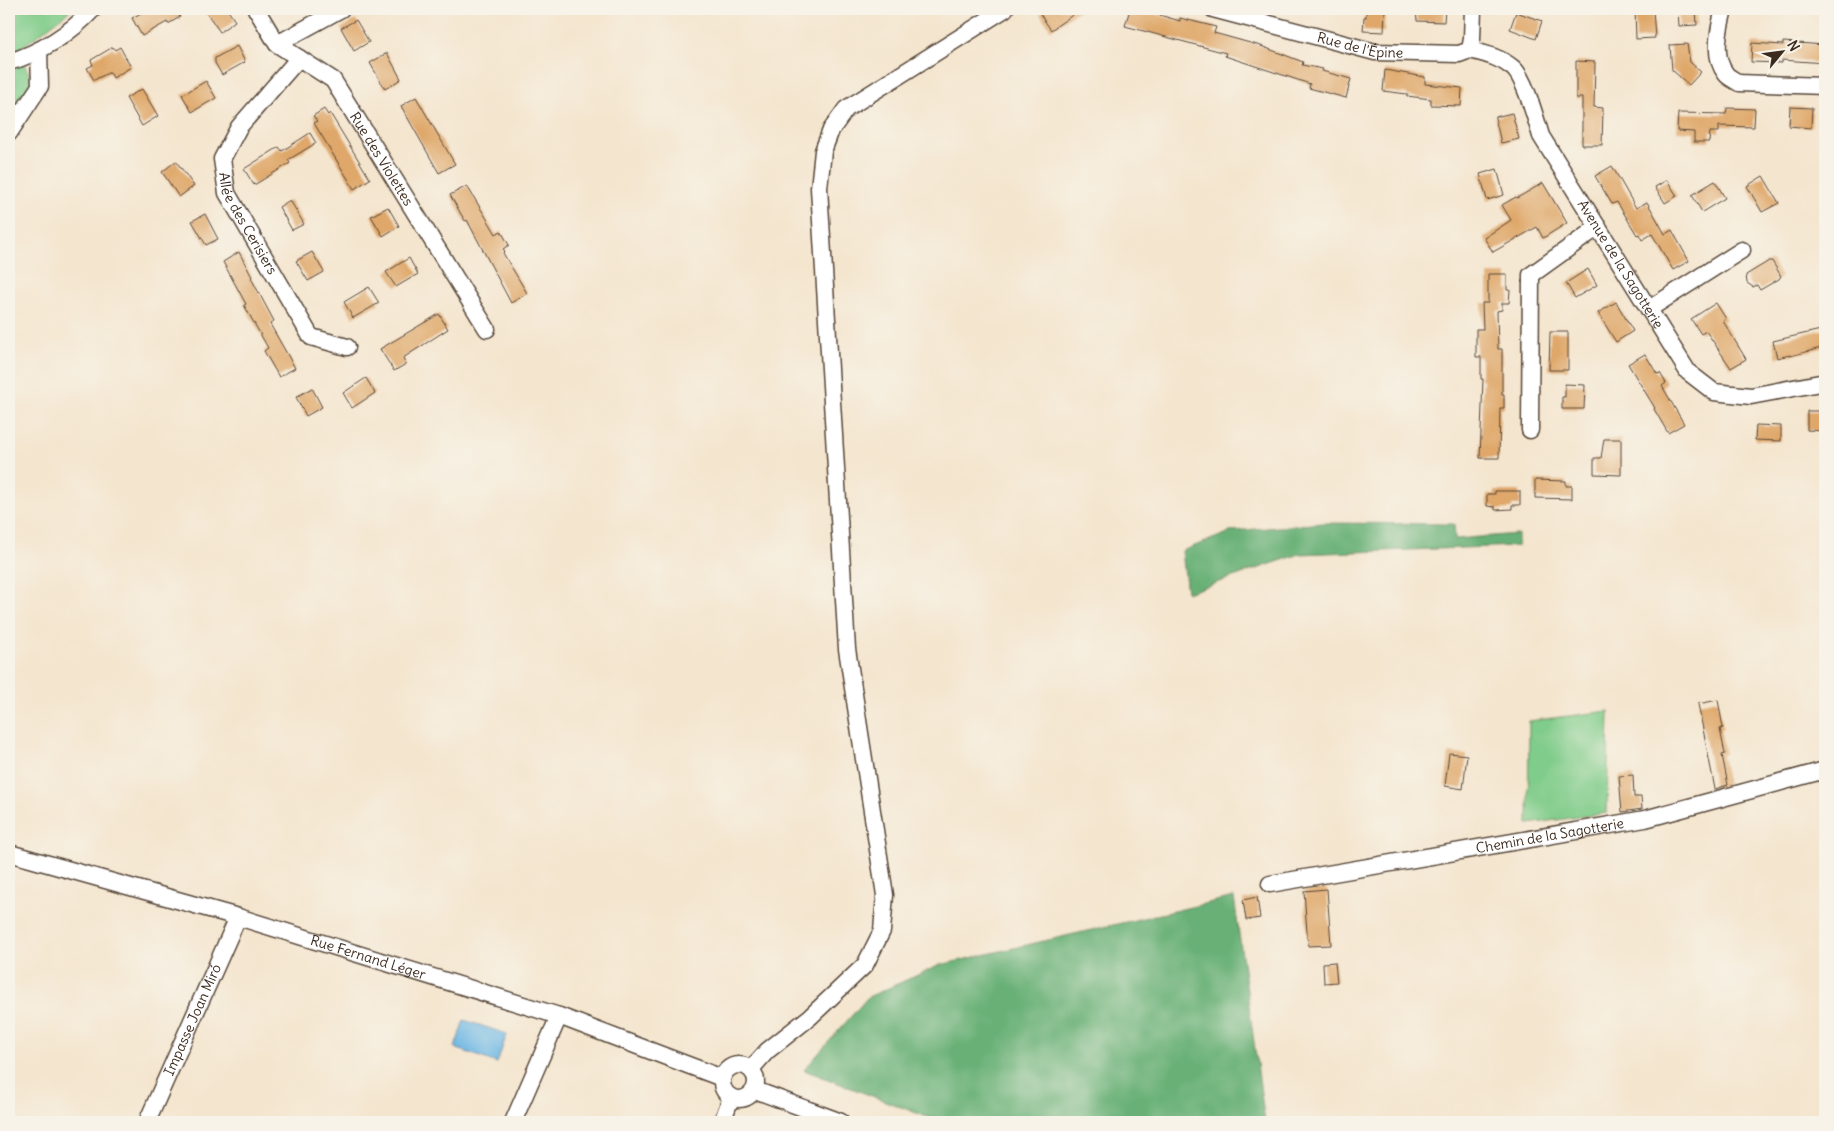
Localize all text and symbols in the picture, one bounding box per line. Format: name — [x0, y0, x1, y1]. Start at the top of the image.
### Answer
street label: Rue de l'Épine — [1315, 28, 1403, 62]
north arrow — [1756, 28, 1806, 78]
text: N — [1783, 37, 1804, 54]
street label: Rue des Violettes — [346, 109, 417, 209]
street label: Allée des Cerisiers — [215, 171, 282, 278]
street label: Avenue de la Sagotterie — [1574, 196, 1668, 332]
street label: Chemin de la Sagotterie — [1474, 814, 1625, 857]
street label: Rue Fernand Léger — [308, 931, 428, 983]
street label: Impasse Joan Miró — [160, 961, 225, 1078]

